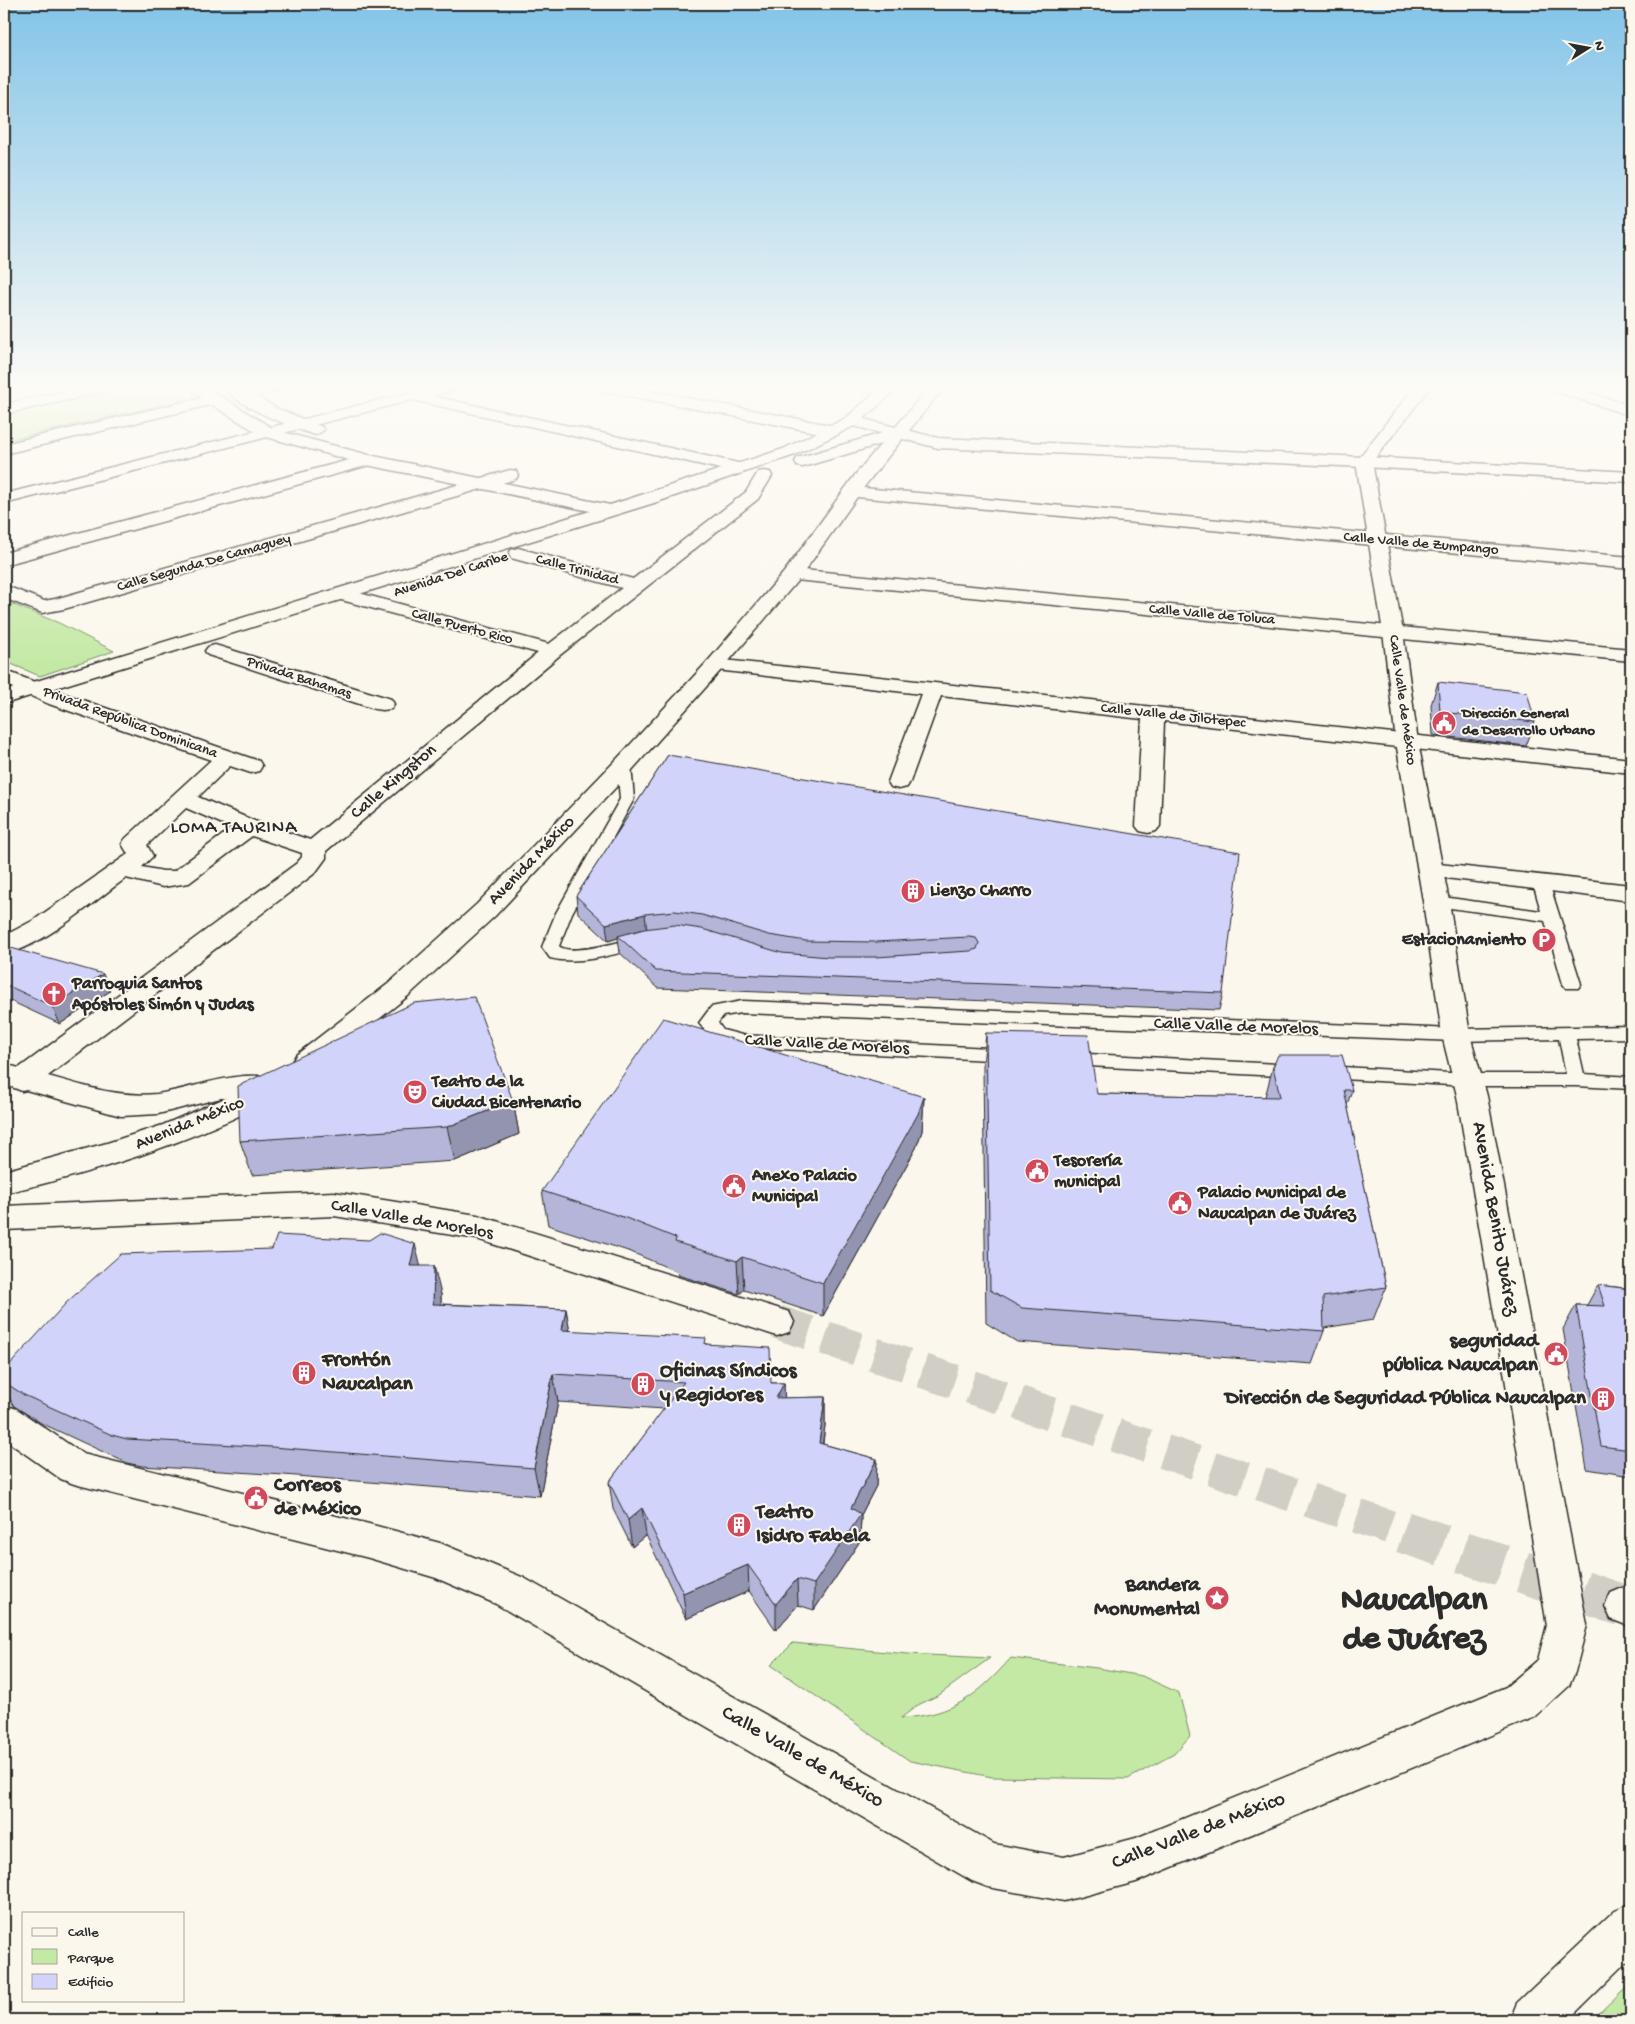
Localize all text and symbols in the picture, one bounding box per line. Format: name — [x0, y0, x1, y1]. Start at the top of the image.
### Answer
north arrow — [1562, 22, 1612, 72]
text: N — [1589, 40, 1608, 52]
street label: Calle Valle de Zumpango — [1343, 528, 1499, 560]
street label: Calle Segunda De Camaguey — [115, 529, 293, 596]
street label: Avenida Del Caribe — [391, 548, 511, 602]
street label: Calle Trinidad — [534, 550, 622, 590]
street label: Calle Valle de Toluca — [1148, 601, 1276, 630]
street label: Calle Puerto Rico — [409, 605, 515, 649]
street label: Calle Valle de México — [1384, 634, 1420, 766]
street label: Privada Bahamas — [243, 652, 354, 704]
street label: Privada República Dominicana — [39, 683, 220, 763]
street label: Calle Valle de Jilotepec — [1100, 699, 1247, 733]
place label: Dirección General de Desarrollo Urbano — [1460, 705, 1595, 740]
public building icon: Dirección General de Desarrollo Urbano — [1431, 710, 1457, 736]
street label: Calle Kingston — [347, 740, 442, 824]
street label: Avenida México — [484, 812, 580, 910]
district label: LOMA TAURINA — [171, 817, 298, 840]
building icon: Lienzo Charro — [900, 878, 926, 904]
place label: Lienzo Charro — [930, 881, 1032, 902]
parking icon: Estacionamiento — [1531, 927, 1557, 953]
place label: Estacionamiento — [1402, 930, 1527, 951]
place label: Parroquia Santos Apóstoles Simón y Judas — [71, 974, 255, 1016]
church icon: Parroquia Santos Apóstoles Simón y Judas — [41, 981, 67, 1007]
street label: Calle Valle de Morelos — [1154, 1014, 1320, 1040]
street label: Calle Valle de Morelos — [744, 1030, 911, 1060]
place label: Teatro de la Ciudad Bicentenario — [430, 1072, 582, 1114]
theatre icon: Teatro de la Ciudad Bicentenario — [402, 1079, 428, 1105]
street label: Avenida México — [132, 1093, 248, 1155]
street label: Avenida Benito Juárez — [1465, 1120, 1524, 1319]
place label: Tesorería municipal — [1052, 1151, 1123, 1193]
public building icon: Tesorería municipal — [1024, 1158, 1050, 1184]
place label: Anexo Palacio Municipal — [751, 1166, 857, 1208]
public building icon: Anexo Palacio Municipal — [721, 1173, 747, 1199]
place label: Palacio Municipal de Naucalpan de Juárez — [1197, 1183, 1357, 1225]
public building icon: Palacio Municipal de Naucalpan de Juárez — [1167, 1190, 1193, 1216]
street label: Calle Valle de Morelos — [329, 1195, 496, 1245]
place label: seguridad pública Naucalpan — [1382, 1330, 1541, 1379]
public building icon: seguridad pública Naucalpan — [1543, 1341, 1569, 1367]
place label: Frontón Naucalpan — [321, 1349, 414, 1398]
building icon: Frontón Naucalpan — [291, 1360, 317, 1386]
place label: Oficinas Síndicos y Regidores — [659, 1360, 798, 1409]
building icon: Oficinas Síndicos y Regidores — [630, 1371, 656, 1397]
building icon: Dirección de Seguridad Pública Naucalpan — [1590, 1386, 1616, 1412]
place label: Dirección de Seguridad Pública Naucalpan — [1223, 1387, 1587, 1412]
place label: Correos de México — [273, 1474, 361, 1523]
public building icon: Correos de México — [243, 1485, 269, 1511]
place label: Teatro Isidro Fabela — [754, 1501, 871, 1550]
building icon: Teatro Isidro Fabela — [726, 1512, 752, 1538]
place label: Bandera Monumental — [1094, 1574, 1201, 1623]
district label: Naucalpan de Juárez — [1341, 1582, 1488, 1661]
place icon: Bandera Monumental — [1204, 1585, 1230, 1611]
street label: Calle Valle de México — [716, 1701, 888, 1815]
street label: Calle Valle de México — [1109, 1787, 1289, 1877]
legend — [22, 1912, 185, 2002]
text: Calle — [68, 1924, 99, 1942]
text: Parque — [67, 1950, 114, 1968]
text: Edificio — [68, 1974, 114, 1992]

